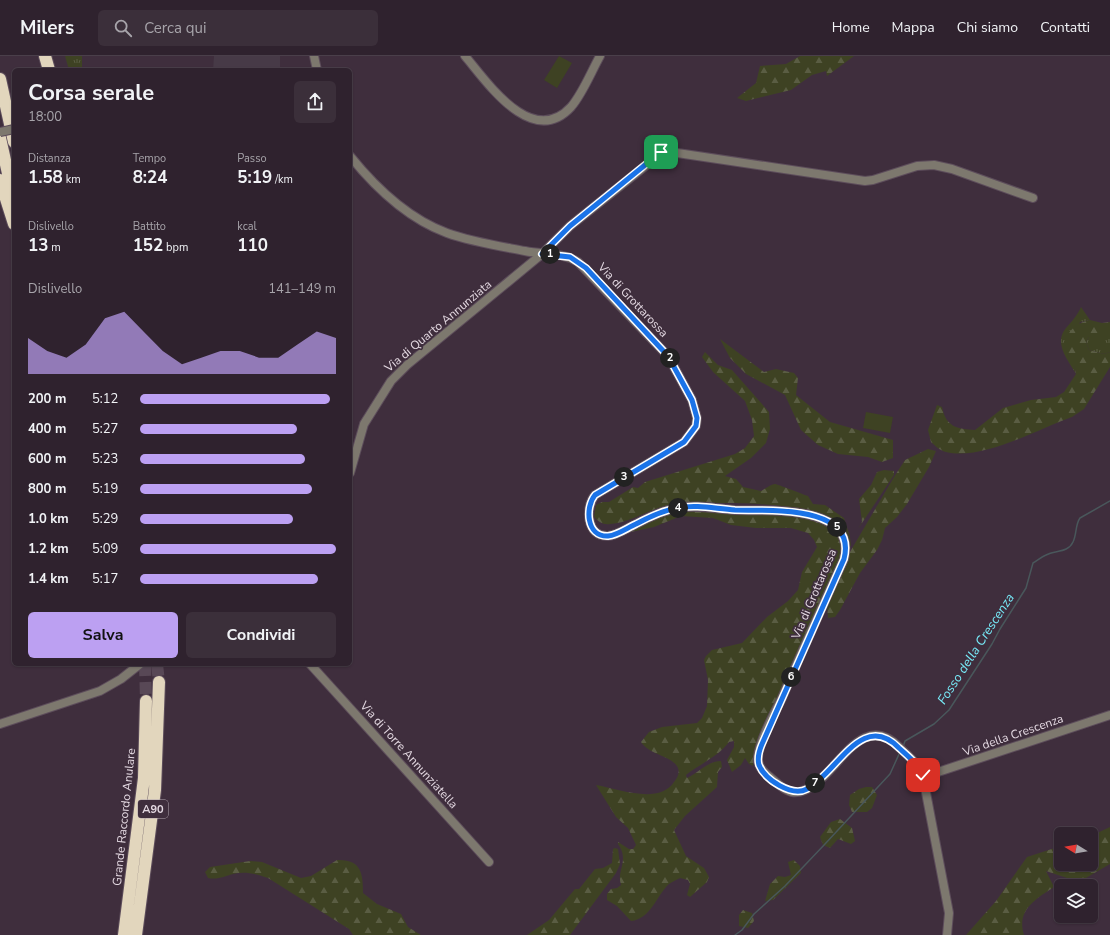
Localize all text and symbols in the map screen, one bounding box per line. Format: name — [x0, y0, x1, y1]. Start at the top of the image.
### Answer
search box — [98, 10, 378, 46]
text: Milers — [20, 15, 74, 41]
icon: search — [112, 17, 134, 39]
text: Cerca qui — [144, 18, 206, 38]
text: Home — [832, 18, 870, 37]
text: Mappa — [892, 18, 935, 37]
text: Chi siamo — [957, 18, 1018, 37]
text: Contatti — [1040, 18, 1090, 37]
text: Corsa serale — [28, 78, 154, 108]
button: share — [294, 81, 336, 123]
text: 18:00 — [28, 108, 62, 126]
pin — [644, 135, 678, 169]
icon: arrive — [650, 141, 672, 163]
text: Distanza — [28, 151, 71, 166]
text: Tempo — [133, 151, 166, 166]
text: Passo — [237, 151, 267, 166]
text: 1.58 — [28, 166, 63, 189]
text: 8:24 — [133, 166, 167, 189]
text: 5:19 — [237, 166, 272, 189]
text: km — [63, 172, 81, 187]
text: /km — [272, 172, 293, 187]
text: Dislivello — [28, 219, 74, 234]
text: Battito — [133, 219, 166, 234]
text: kcal — [237, 219, 257, 234]
text: 13 — [28, 234, 48, 257]
text: 152 — [133, 234, 163, 257]
text: 110 — [237, 234, 268, 257]
text: m — [48, 240, 61, 255]
text: bpm — [163, 240, 188, 255]
pin: 1 — [540, 244, 560, 264]
text: 1 — [547, 246, 553, 261]
street label: Via di Grottarossa — [594, 259, 672, 341]
street label: Via di Quarto Annunziata — [380, 276, 495, 376]
text: Dislivello — [28, 280, 82, 298]
text: 141–149 m — [268, 280, 336, 298]
pin: 2 — [660, 348, 680, 368]
text: 2 — [667, 350, 673, 365]
text: 200 m — [28, 390, 66, 408]
text: 5:12 — [92, 390, 118, 408]
text: 400 m — [28, 420, 66, 438]
text: 5:27 — [92, 420, 118, 438]
text: 600 m — [28, 450, 66, 468]
text: 5:23 — [92, 450, 118, 468]
pin: 3 — [614, 467, 634, 487]
text: 3 — [621, 469, 627, 484]
text: 800 m — [28, 480, 66, 498]
text: 5:19 — [92, 480, 118, 498]
pin: 4 — [668, 498, 688, 518]
text: 4 — [675, 500, 681, 515]
text: 1.0 km — [28, 510, 69, 528]
text: 5:29 — [92, 510, 118, 528]
pin: 5 — [827, 517, 847, 537]
text: 5 — [834, 519, 840, 534]
text: 1.2 km — [28, 540, 69, 558]
text: 5:09 — [92, 540, 118, 558]
street label: Via di Grottarossa — [787, 547, 840, 642]
text: 1.4 km — [28, 570, 69, 588]
text: 5:17 — [92, 570, 118, 588]
water label: Fosso della Crescenza — [933, 590, 1019, 708]
button: Salva — [28, 612, 178, 658]
button: Condividi — [186, 612, 336, 658]
pin: 6 — [781, 667, 801, 687]
text: 6 — [788, 669, 794, 684]
street label: Via di Torre Annunziatella — [356, 697, 461, 812]
street label: Via della Crescenza — [960, 710, 1065, 760]
street label: Grande Raccordo Anulare — [109, 747, 139, 887]
pin — [906, 758, 940, 792]
icon: check — [912, 764, 934, 786]
pin: 7 — [805, 773, 825, 793]
text: 7 — [812, 775, 818, 790]
road number: A90 — [138, 800, 168, 818]
north arrow — [1054, 827, 1098, 871]
map controls — [1054, 827, 1098, 923]
button: layers — [1054, 879, 1098, 923]

